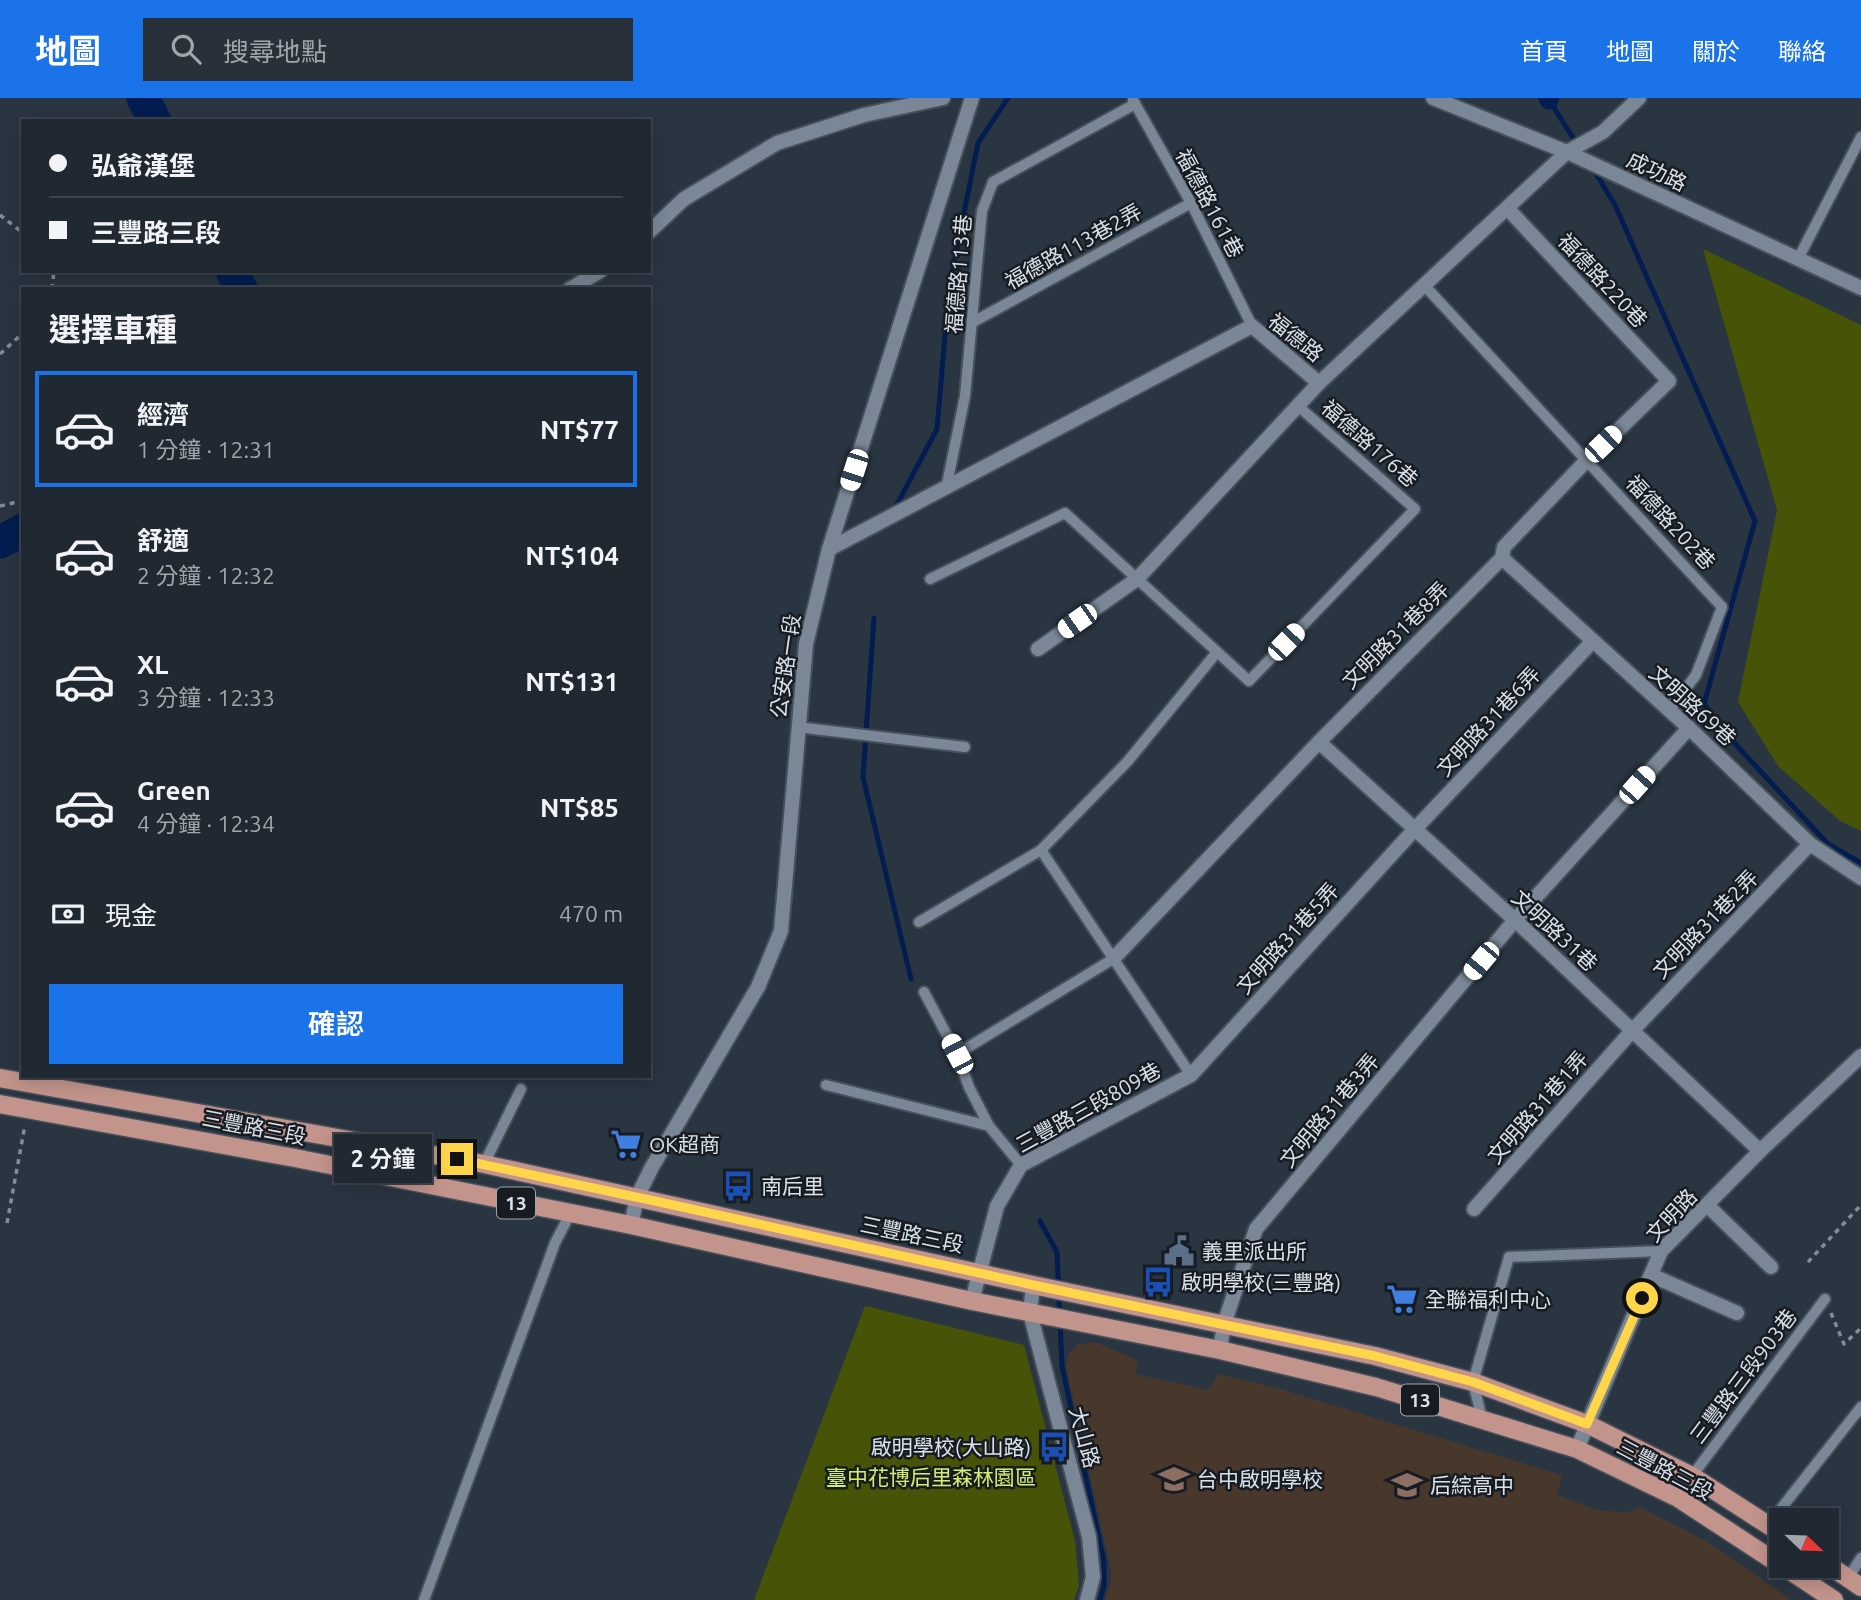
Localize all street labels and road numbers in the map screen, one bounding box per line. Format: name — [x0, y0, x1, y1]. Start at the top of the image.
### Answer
street label: 福德路161巷 — [1171, 145, 1249, 261]
street label: 成功路 — [1623, 147, 1691, 195]
street label: 福德路113巷2弄 — [1001, 199, 1145, 293]
street label: 福德路113巷 — [941, 213, 975, 335]
street label: 福德路220巷 — [1553, 228, 1653, 332]
street label: 福德路 — [1264, 308, 1328, 366]
street label: 福德路176巷 — [1317, 395, 1423, 491]
street label: 福德路202巷 — [1621, 470, 1721, 574]
street label: 文明路31巷8弄 — [1337, 577, 1453, 693]
street label: 公安路一段 — [766, 612, 804, 720]
street label: 文明路69巷 — [1645, 660, 1741, 750]
street label: 文明路31巷6弄 — [1431, 661, 1545, 781]
street label: 文明路31巷2弄 — [1648, 865, 1762, 983]
street label: 文明路31巷5弄 — [1231, 878, 1343, 998]
street label: 文明路31巷 — [1507, 884, 1603, 976]
street label: 文明路31巷1弄 — [1482, 1046, 1592, 1168]
street label: 文明路31巷3弄 — [1275, 1048, 1383, 1172]
street label: 三豐路三段809巷 — [1012, 1057, 1164, 1157]
street label: 三豐路三段 — [200, 1105, 308, 1149]
street label: 文明路 — [1641, 1184, 1701, 1246]
road number: 13 — [497, 1188, 535, 1218]
street label: 三豐路三段 — [858, 1211, 966, 1257]
street label: 三豐路三段903巷 — [1685, 1304, 1801, 1448]
road number: 13 — [1401, 1384, 1439, 1416]
street label: 大山路 — [1065, 1403, 1105, 1471]
street label: 三豐路三段 — [1613, 1434, 1717, 1504]

